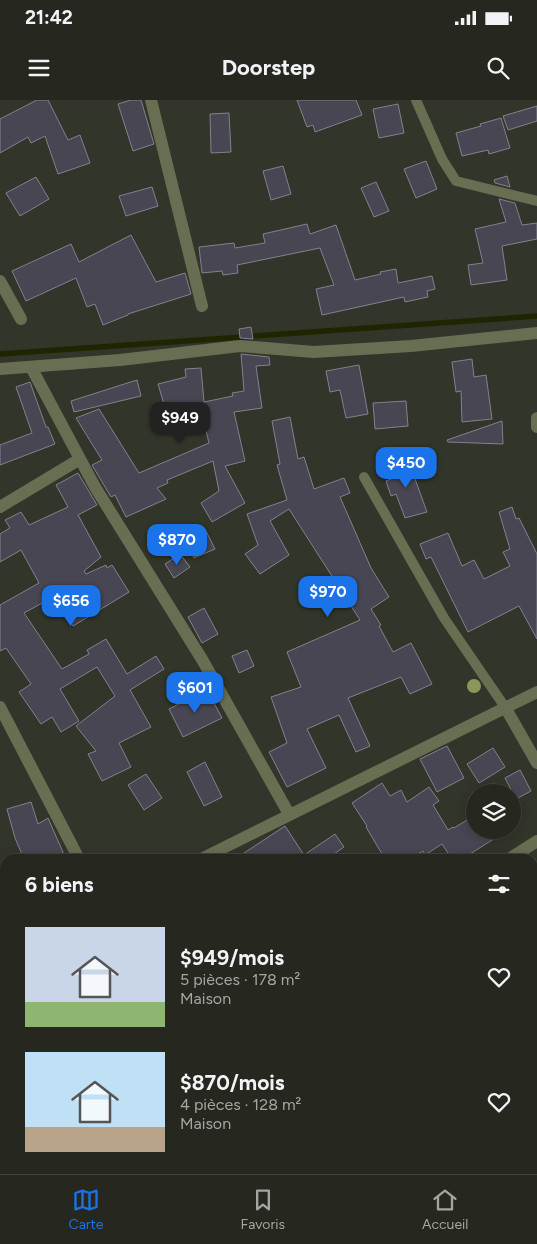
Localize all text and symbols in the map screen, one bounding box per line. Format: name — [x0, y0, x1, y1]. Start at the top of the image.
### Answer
text: 21:42 — [25, 6, 73, 29]
icon: menu — [25, 54, 53, 82]
text: Doorstep — [222, 54, 315, 81]
icon: search — [484, 54, 512, 82]
pin: $949 — [150, 402, 210, 444]
text: $949 — [161, 408, 199, 427]
pin: $450 — [376, 446, 436, 489]
text: $450 — [387, 453, 425, 472]
pin: $870 — [147, 524, 207, 566]
text: $870 — [158, 530, 196, 549]
pin: $970 — [298, 576, 358, 618]
text: $970 — [309, 582, 347, 601]
pin: $656 — [41, 584, 101, 627]
text: $656 — [53, 591, 89, 610]
pin: $601 — [165, 672, 225, 714]
text: $601 — [177, 678, 213, 697]
map controls — [466, 784, 521, 839]
button: layers — [466, 784, 521, 839]
icon: filters — [485, 870, 513, 898]
text: 6 biens — [25, 872, 94, 897]
text: $949/mois — [180, 945, 284, 970]
icon: home — [65, 947, 125, 1007]
icon: heart — [485, 963, 513, 991]
text: 5 pièces · 178 m² — [180, 970, 300, 989]
text: Maison — [180, 989, 231, 1008]
text: $870/mois — [180, 1070, 285, 1095]
icon: home — [65, 1072, 125, 1132]
icon: heart — [485, 1088, 513, 1116]
text: 4 pièces · 128 m² — [180, 1095, 301, 1114]
text: Maison — [180, 1114, 231, 1133]
tab: Carte — [69, 1186, 103, 1233]
tab: Favoris — [241, 1186, 285, 1233]
tab: Accueil — [422, 1186, 468, 1233]

